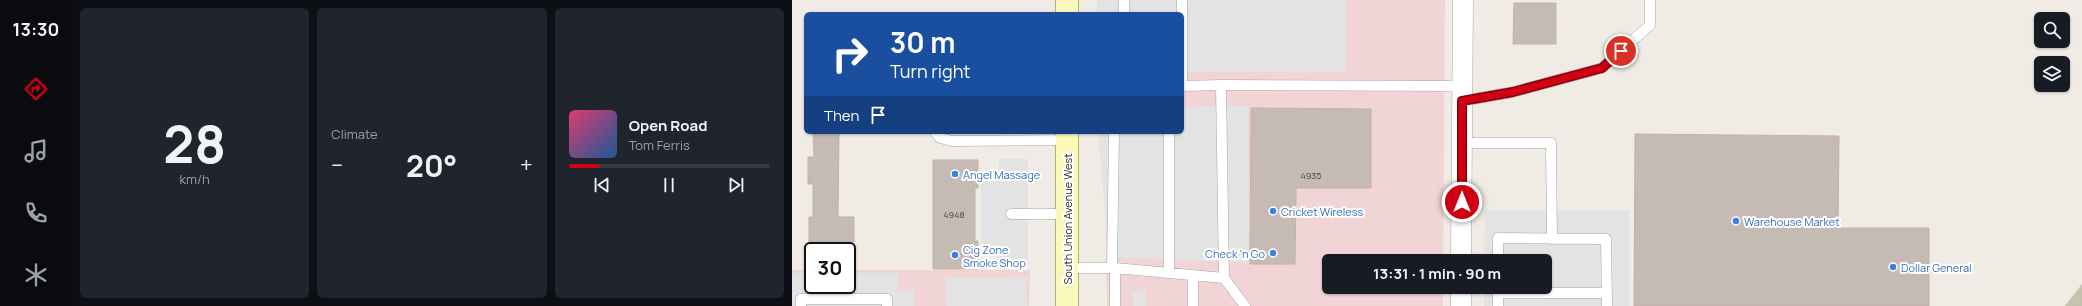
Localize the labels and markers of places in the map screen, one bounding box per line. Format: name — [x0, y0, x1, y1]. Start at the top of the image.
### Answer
pin — [1604, 34, 1638, 68]
place label: Angel Massage — [963, 167, 1041, 182]
marker: Angel Massage — [950, 169, 960, 179]
place label: Cricket Wireless — [1281, 204, 1364, 219]
marker: Cricket Wireless — [1268, 206, 1278, 216]
place label: Warehouse Market — [1744, 214, 1840, 229]
marker: Warehouse Market — [1731, 216, 1741, 226]
place label: Cig Zone Smoke Shop — [963, 242, 1026, 270]
place label: Check 'n Go — [1205, 246, 1265, 261]
marker: Check 'n Go — [1268, 248, 1278, 258]
marker: Cig Zone Smoke Shop — [950, 250, 960, 260]
place label: Dollar General — [1901, 260, 1972, 275]
marker: Dollar General — [1888, 262, 1898, 272]

